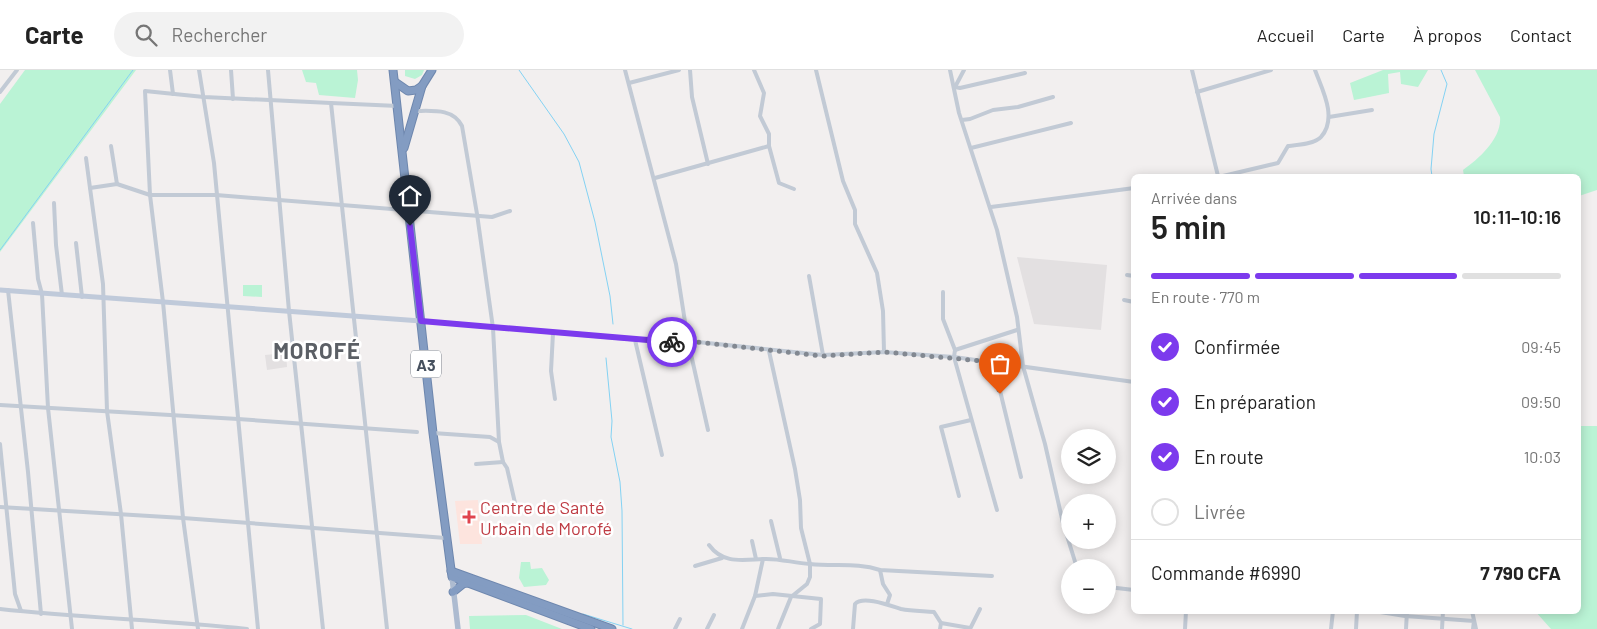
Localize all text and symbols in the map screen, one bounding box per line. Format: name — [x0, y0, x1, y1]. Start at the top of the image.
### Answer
search box — [114, 12, 464, 57]
text: Carte — [25, 20, 84, 49]
icon: search — [132, 21, 160, 49]
text: Rechercher — [172, 23, 267, 46]
text: Accueil — [1257, 24, 1314, 46]
text: Carte — [1342, 24, 1385, 46]
text: À propos — [1413, 24, 1482, 46]
text: Contact — [1510, 24, 1572, 46]
pin — [389, 175, 431, 226]
icon: home — [396, 182, 424, 210]
text: Arrivée dans — [1151, 188, 1237, 207]
text: 10:11–10:16 — [1473, 205, 1561, 228]
text: 5 min — [1151, 207, 1226, 245]
text: En route · 770 m — [1151, 287, 1260, 306]
courier — [647, 317, 697, 367]
icon: bike — [658, 328, 686, 356]
icon: check — [1151, 333, 1179, 361]
text: Confirmée — [1194, 335, 1281, 358]
district label: MOROFÉ — [273, 337, 361, 363]
text: 09:45 — [1521, 337, 1561, 356]
pin — [979, 343, 1021, 394]
road number: A3 — [411, 350, 441, 378]
icon: bag — [986, 350, 1014, 378]
icon: check — [1151, 388, 1179, 416]
text: En préparation — [1194, 390, 1316, 413]
text: 09:50 — [1521, 392, 1561, 411]
map controls — [1061, 429, 1116, 614]
button: layers — [1061, 429, 1116, 484]
icon: check — [1151, 443, 1179, 471]
text: En route — [1194, 445, 1264, 468]
text: 10:03 — [1524, 447, 1561, 466]
button: + — [1061, 494, 1116, 549]
place label: Centre de Santé Urbain de Morofé — [480, 496, 612, 539]
text: Livrée — [1194, 500, 1246, 523]
marker: Centre de Santé Urbain de Morofé — [462, 510, 476, 524]
button: − — [1061, 559, 1116, 614]
text: Commande #6990 — [1151, 561, 1301, 584]
text: 7 790 CFA — [1480, 561, 1561, 584]

